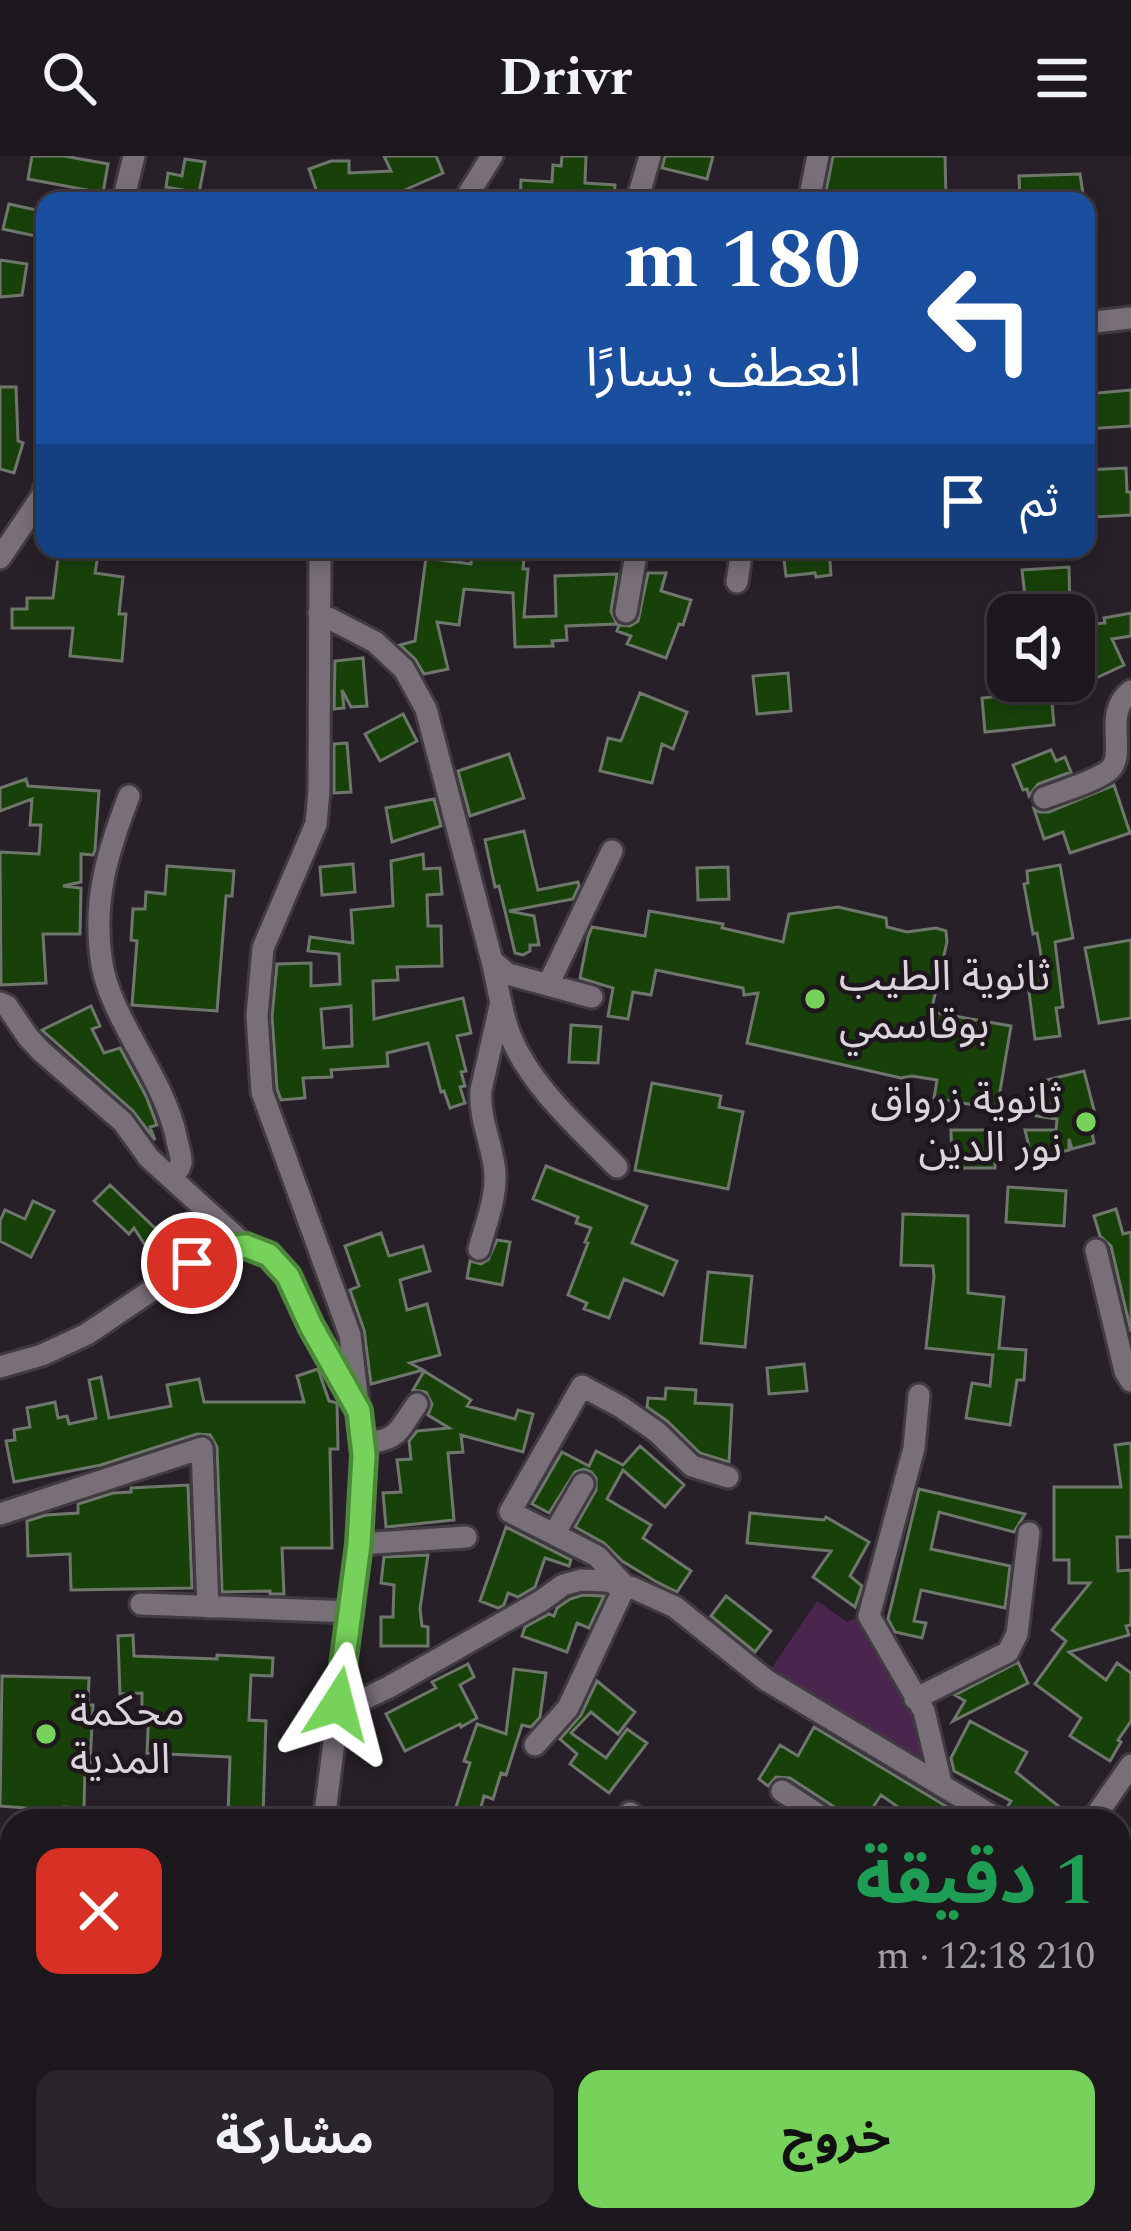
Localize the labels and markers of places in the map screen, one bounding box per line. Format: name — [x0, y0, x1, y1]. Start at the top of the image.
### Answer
place label: ثانوية الطيب بوقاسمي — [839, 946, 1051, 1057]
marker: ثانوية الطيب بوقاسمي — [802, 986, 828, 1012]
place label: ثانوية زرواق نور الدين — [871, 1069, 1062, 1180]
marker: ثانوية زرواق نور الدين — [1073, 1109, 1099, 1135]
pin — [141, 1212, 243, 1314]
place label: محكمة المدية — [70, 1681, 185, 1792]
marker: محكمة المدية — [33, 1721, 59, 1747]

